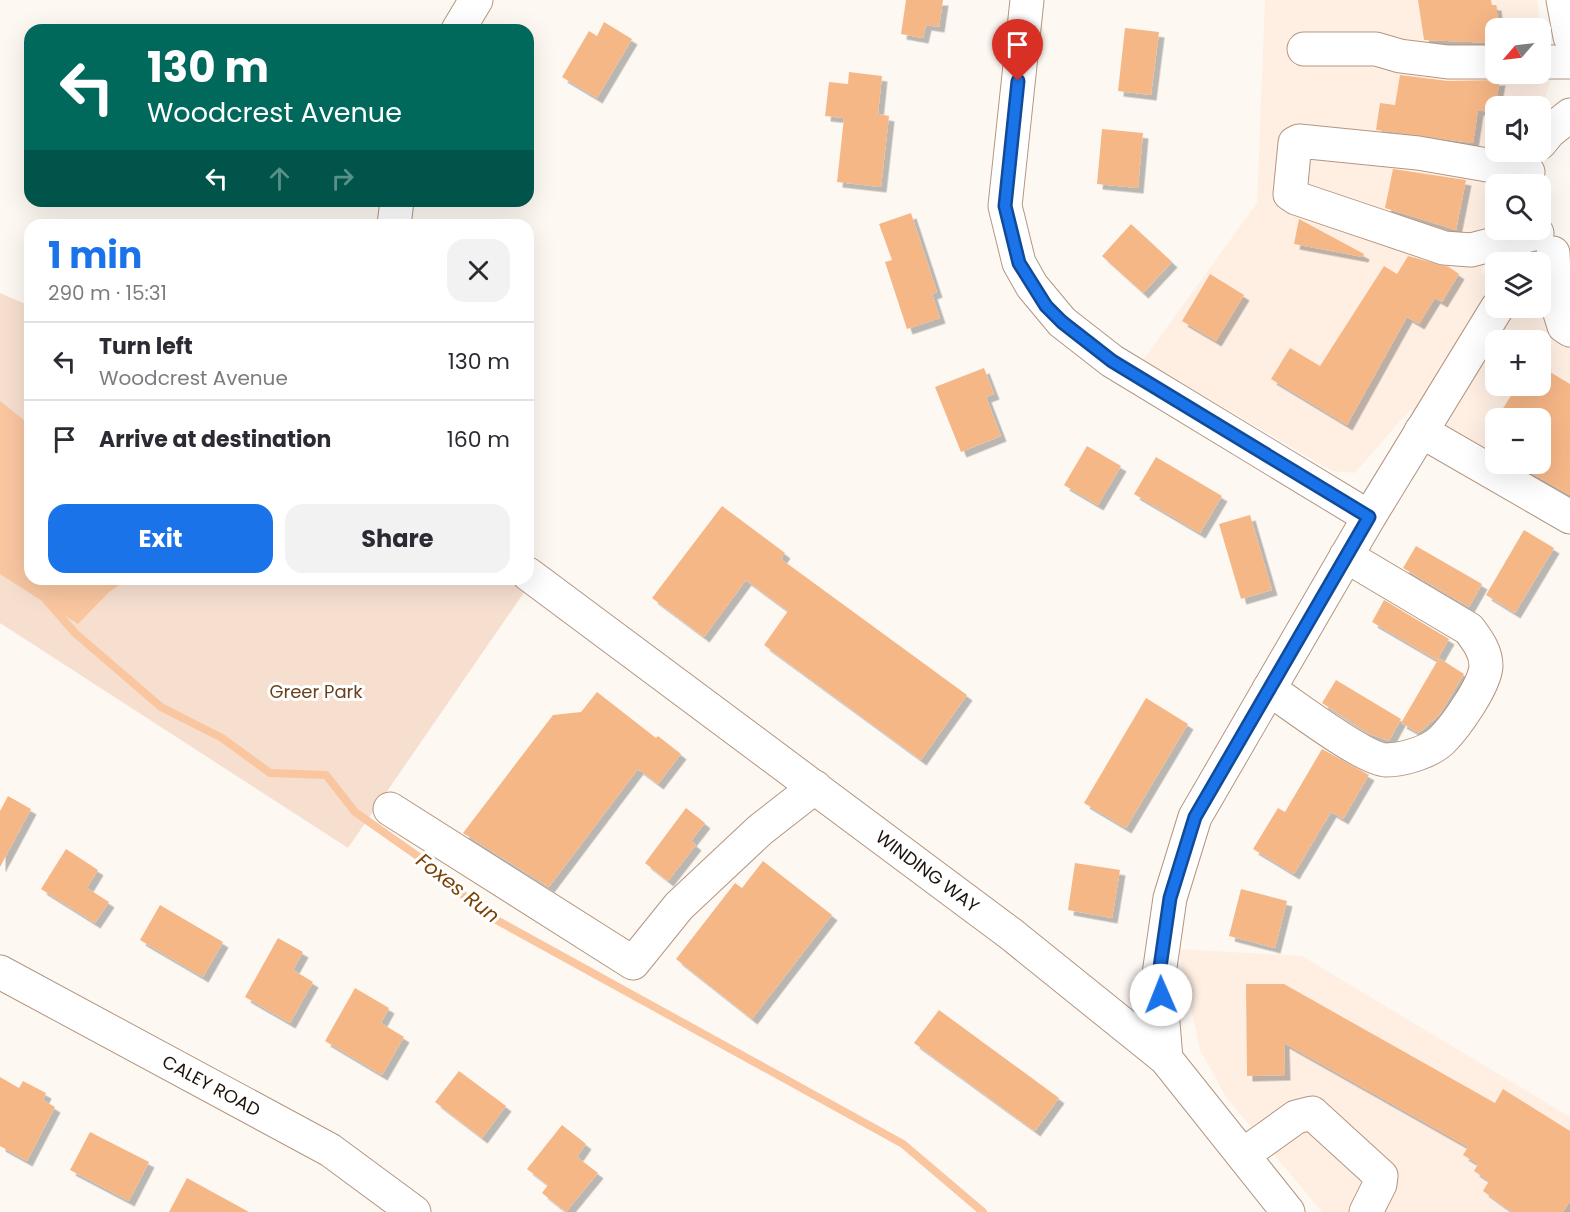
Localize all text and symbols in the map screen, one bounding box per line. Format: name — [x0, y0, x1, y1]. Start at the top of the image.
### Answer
north arrow — [1485, 18, 1551, 84]
map controls — [1485, 18, 1551, 474]
pin — [992, 19, 1043, 81]
icon: arrive — [1001, 28, 1034, 61]
text: 130 m — [147, 38, 269, 97]
icon: left — [48, 48, 126, 126]
text: Woodcrest Avenue — [147, 94, 402, 131]
button: sound — [1485, 96, 1551, 162]
icon: left — [200, 162, 233, 195]
icon: ahead — [263, 162, 296, 195]
icon: right — [326, 162, 359, 195]
button: search — [1485, 174, 1551, 240]
text: 1 min — [48, 230, 142, 281]
button: close — [447, 239, 510, 302]
button: layers — [1485, 252, 1551, 318]
text: 290 m · 15:31 — [48, 279, 167, 307]
button: + — [1485, 330, 1551, 396]
text: Turn left — [99, 331, 193, 362]
icon: left — [48, 345, 81, 378]
text: 130 m — [448, 346, 510, 377]
text: Woodcrest Avenue — [99, 364, 288, 392]
button: − — [1485, 408, 1551, 474]
icon: arrive — [48, 423, 81, 456]
text: Arrive at destination — [99, 424, 331, 455]
text: 160 m — [447, 424, 510, 455]
button: Exit — [48, 504, 273, 573]
button: Share — [285, 504, 510, 573]
park label: Greer Park — [269, 679, 363, 704]
street label: WINDING WAY — [871, 824, 985, 918]
water label: Foxes Run — [410, 846, 506, 930]
position arrow — [1129, 963, 1193, 1027]
street label: CALEY ROAD — [158, 1049, 265, 1122]

